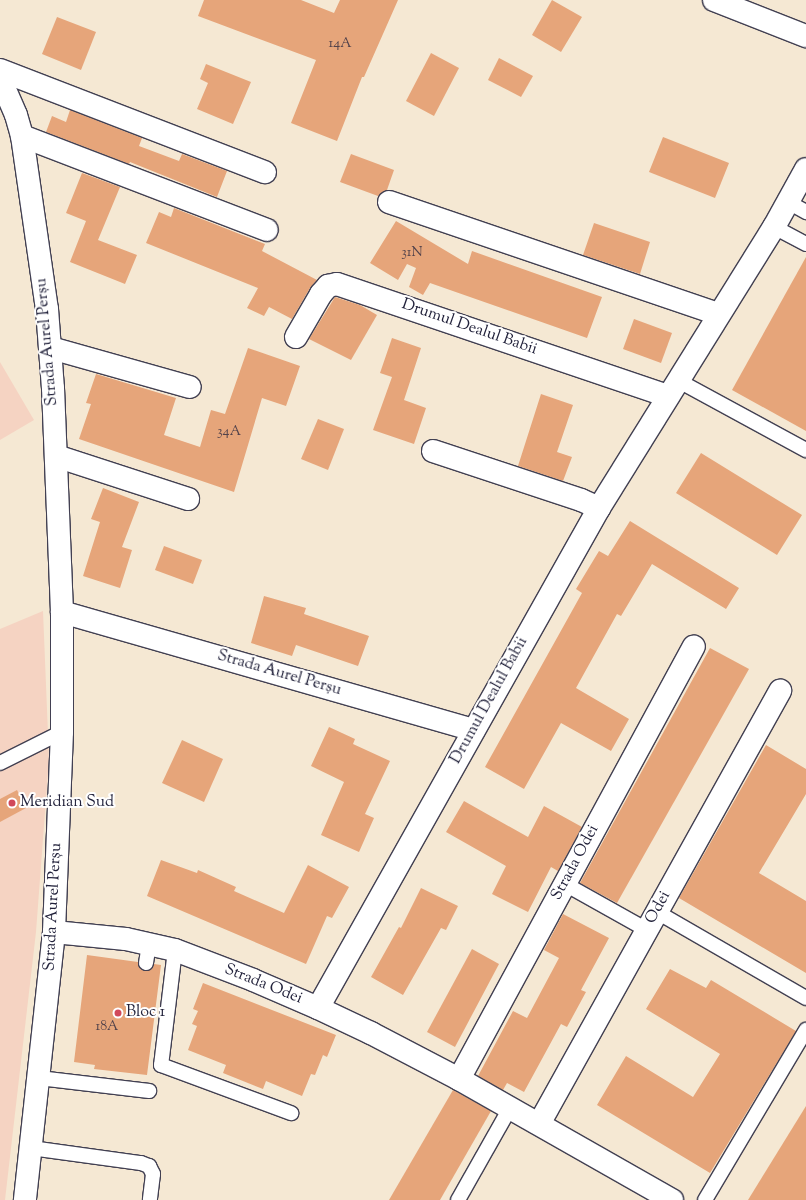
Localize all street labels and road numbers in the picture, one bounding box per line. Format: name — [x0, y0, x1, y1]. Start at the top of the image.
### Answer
street label: Strada Aurel Perșu — [33, 277, 63, 407]
street label: Drumul Dealul Babii — [399, 296, 539, 360]
street label: Drumul Dealul Babii — [447, 634, 533, 768]
street label: Strada Aurel Perșu — [215, 647, 343, 701]
street label: Strada Odei — [548, 822, 604, 904]
street label: Strada Aurel Perșu — [41, 842, 67, 972]
street label: Odei — [642, 888, 676, 928]
street label: Strada Odei — [221, 961, 305, 1009]

